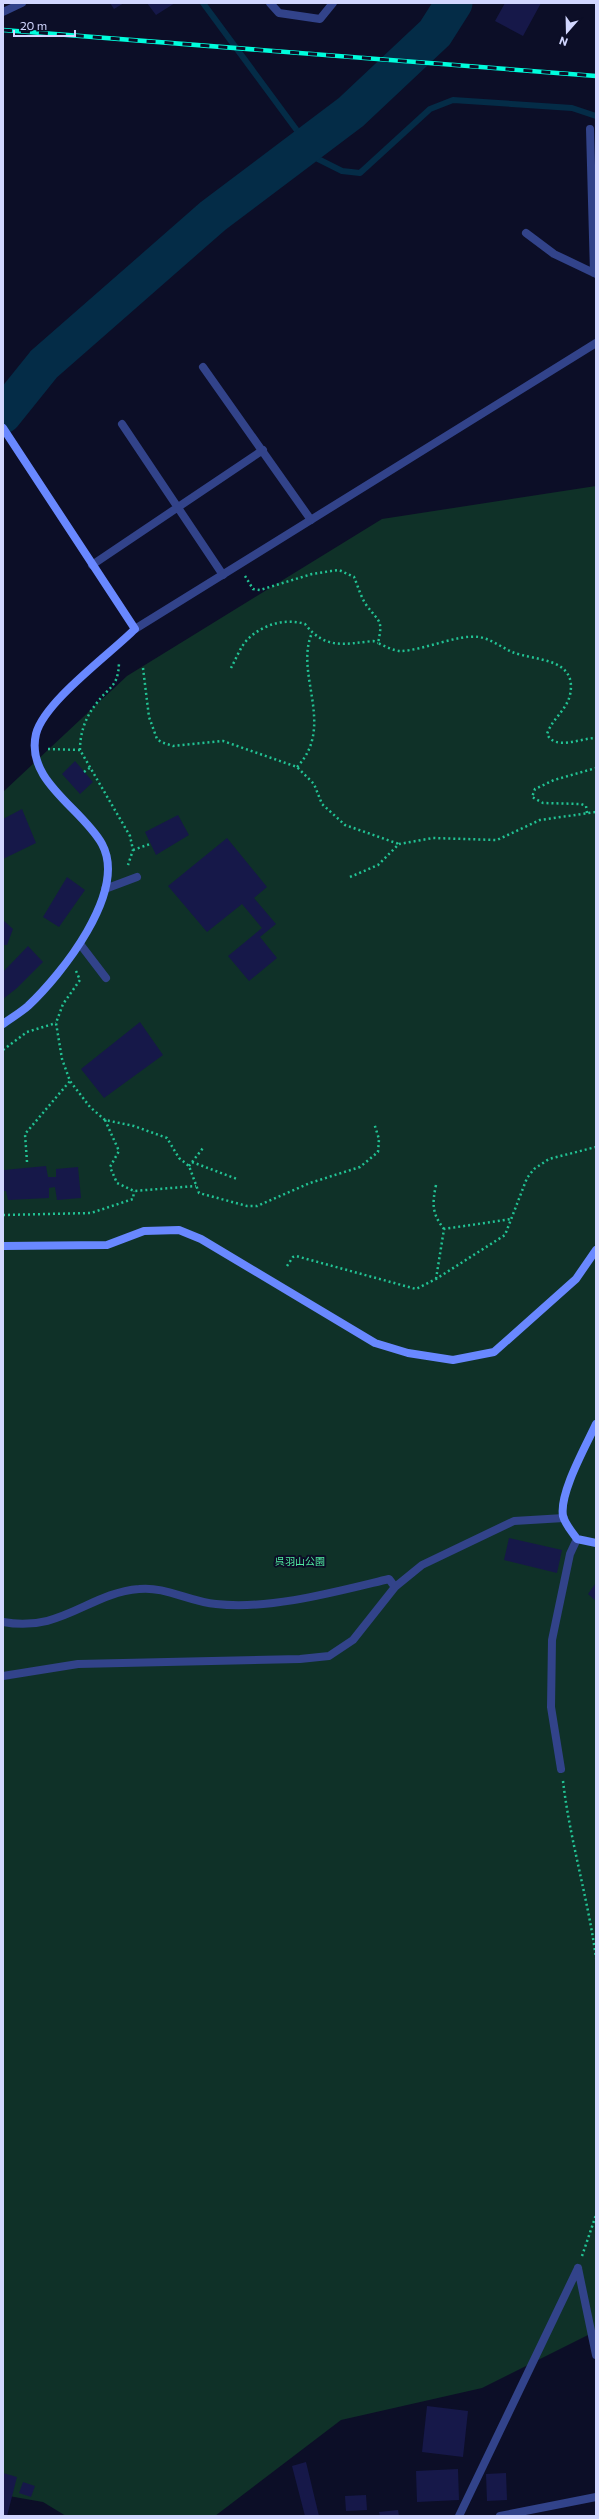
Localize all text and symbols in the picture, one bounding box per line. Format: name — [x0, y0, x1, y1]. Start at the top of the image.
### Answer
scale bar — [14, 12, 75, 38]
north arrow — [547, 12, 587, 52]
text: 20 m — [20, 18, 47, 32]
text: N — [557, 34, 570, 49]
park label: 呉羽山公園 — [275, 1555, 325, 1567]

